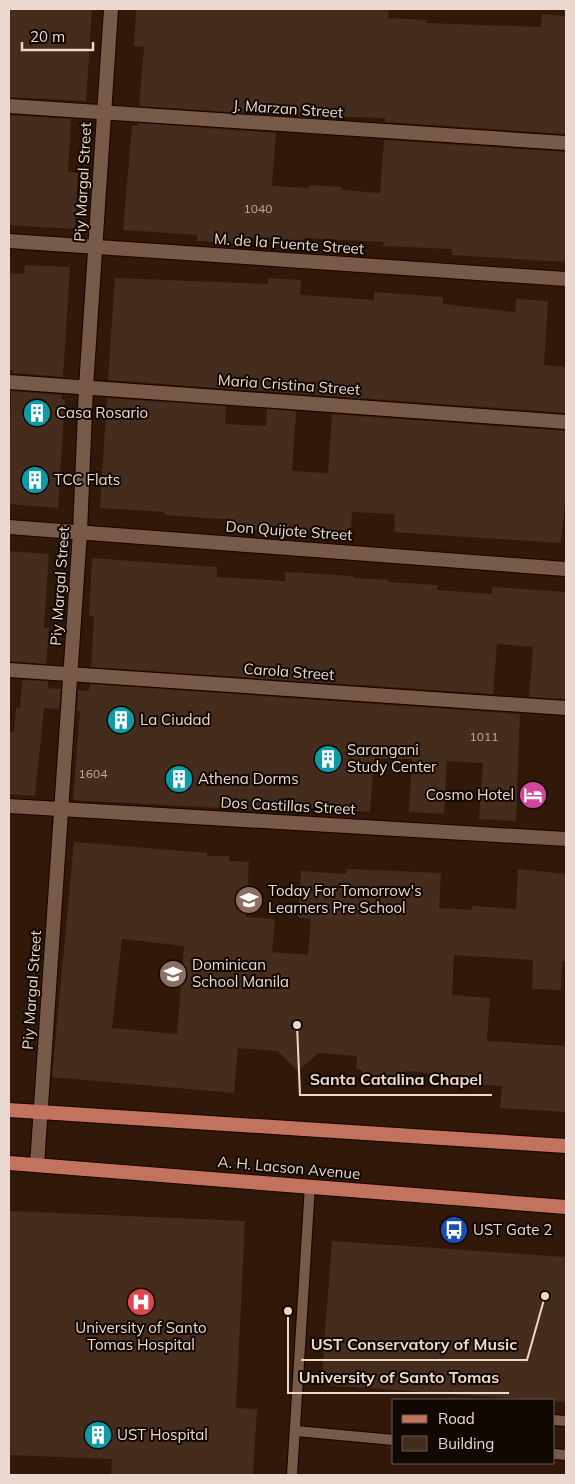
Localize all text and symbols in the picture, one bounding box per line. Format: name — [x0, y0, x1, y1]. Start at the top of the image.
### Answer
scale bar — [22, 20, 94, 52]
text: 20 m — [30, 27, 65, 46]
street label: J. Marzan Street — [232, 95, 344, 122]
street label: Piy Margal Street — [70, 122, 95, 242]
house number: 1040 — [244, 201, 272, 216]
street label: M. de la Fuente Street — [213, 229, 365, 258]
street label: Maria Cristina Street — [217, 370, 361, 399]
building icon: Casa Rosario — [22, 398, 52, 428]
place label: Casa Rosario — [56, 403, 148, 422]
building icon: TCC Flats — [20, 465, 50, 495]
place label: TCC Flats — [54, 470, 120, 489]
street label: Don Quijote Street — [225, 517, 353, 544]
street label: Piy Margal Street — [46, 526, 73, 646]
street label: Carola Street — [243, 659, 335, 684]
building icon: La Ciudad — [106, 705, 136, 735]
place label: La Ciudad — [140, 710, 211, 729]
house number: 1011 — [470, 729, 498, 744]
place label: Sarangani Study Center — [347, 740, 437, 776]
building icon: Sarangani Study Center — [313, 744, 343, 774]
building icon: Athena Dorms — [164, 764, 194, 794]
house number: 1604 — [79, 766, 107, 781]
place label: Athena Dorms — [198, 769, 299, 788]
hotel icon: Cosmo Hotel — [518, 780, 548, 810]
place label: Cosmo Hotel — [426, 785, 514, 804]
street label: Dos Castillas Street — [220, 792, 356, 819]
place label: Today For Tomorrow's Learners Pre School — [268, 881, 422, 917]
school or university icon: Today For Tomorrow's Learners Pre School — [234, 885, 264, 915]
street label: Piy Margal Street — [18, 930, 45, 1050]
place label: Dominican School Manila — [192, 955, 289, 991]
school or university icon: Dominican School Manila — [158, 959, 188, 989]
callout: Santa Catalina Chapel — [300, 1064, 492, 1095]
text: Santa Catalina Chapel — [310, 1069, 482, 1089]
street label: A. H. Lacson Avenue — [217, 1152, 361, 1183]
bus stop icon: UST Gate 2 — [439, 1215, 469, 1245]
place label: UST Gate 2 — [473, 1220, 552, 1239]
hospital icon: University of Santo Tomas Hospital — [126, 1287, 156, 1317]
place label: University of Santo Tomas Hospital — [75, 1318, 207, 1354]
callout: UST Conservatory of Music — [301, 1329, 527, 1360]
text: UST Conservatory of Music — [311, 1334, 517, 1354]
callout: University of Santo Tomas — [288, 1362, 509, 1393]
text: University of Santo Tomas — [299, 1367, 499, 1387]
legend — [392, 1399, 555, 1464]
text: Road — [438, 1409, 475, 1428]
building icon: UST Hospital — [83, 1420, 113, 1450]
place label: UST Hospital — [117, 1425, 208, 1444]
text: Building — [438, 1434, 494, 1453]

